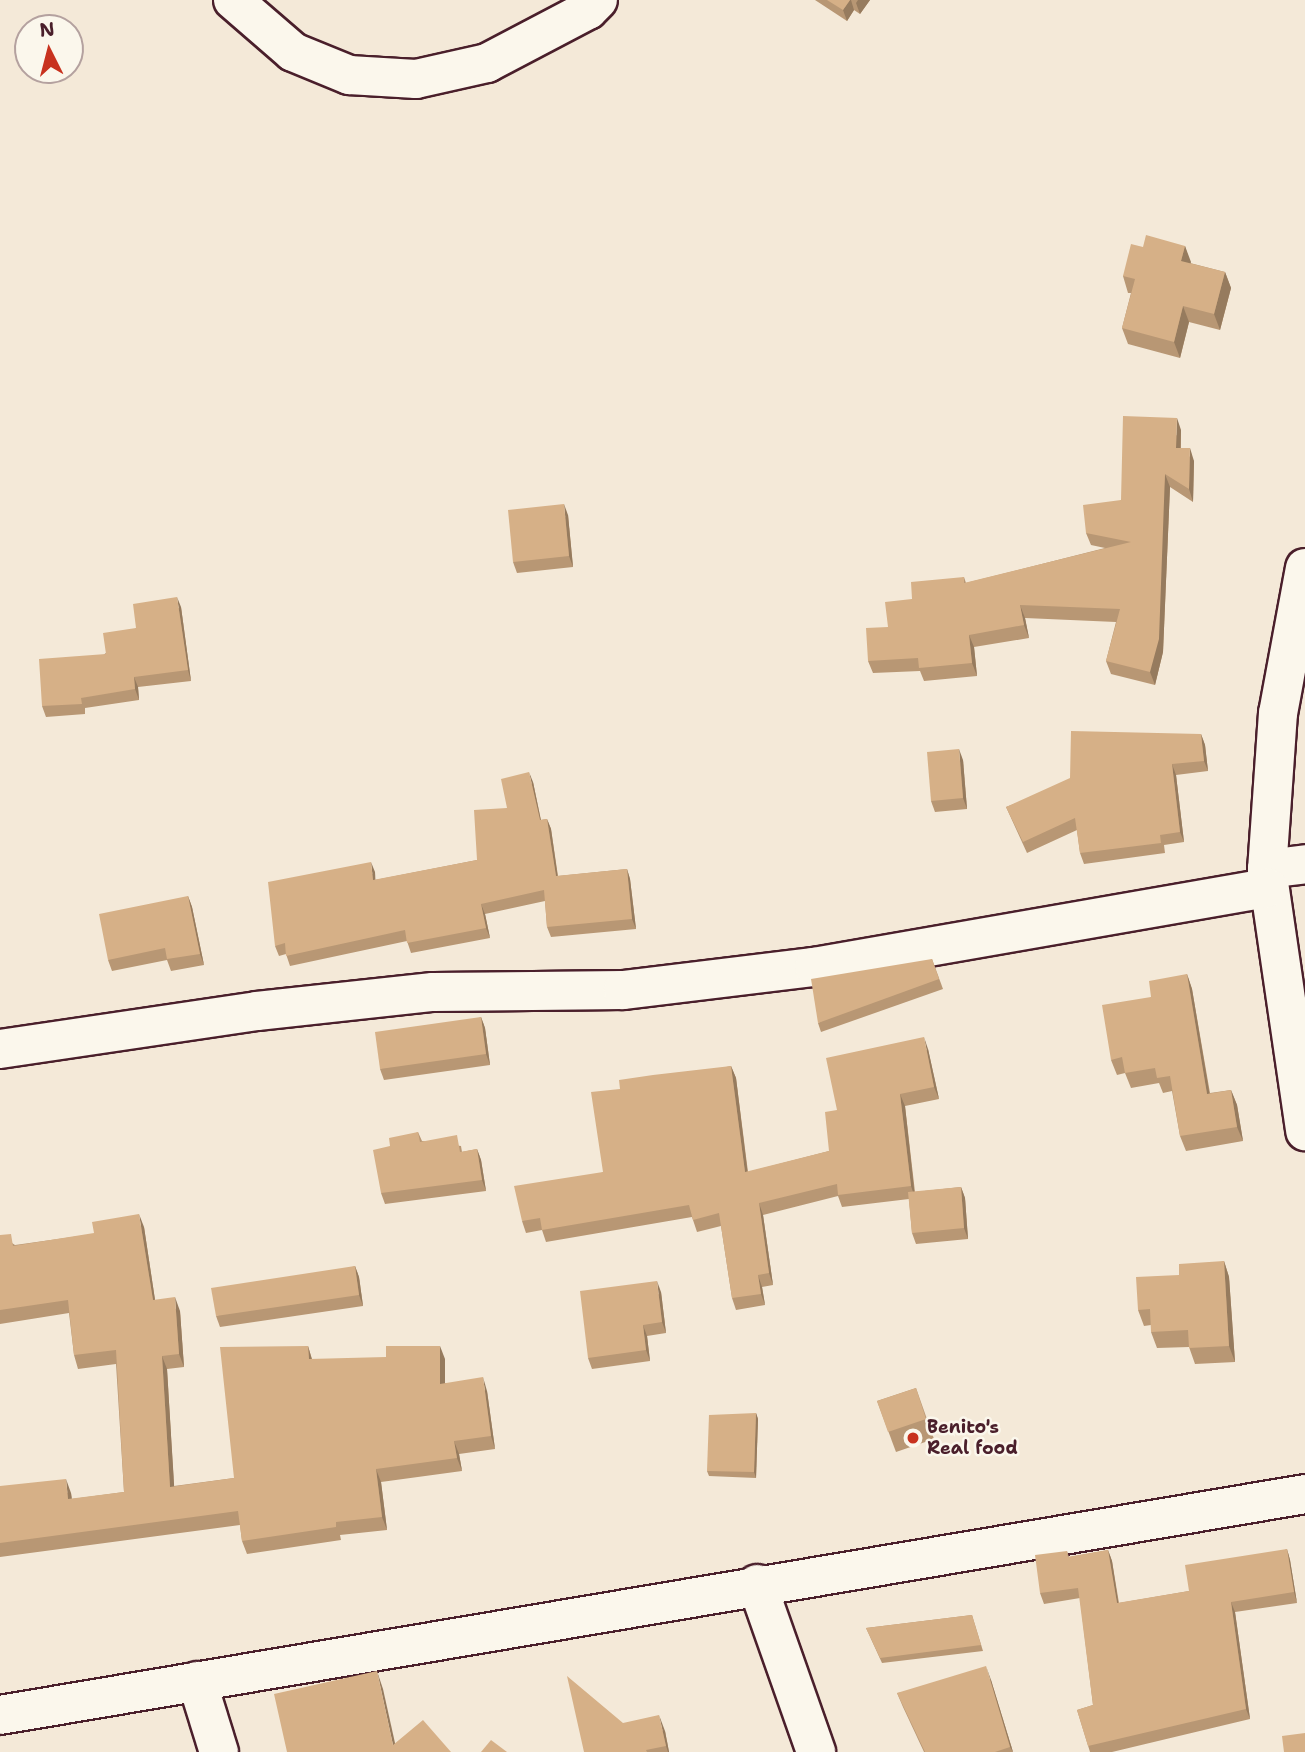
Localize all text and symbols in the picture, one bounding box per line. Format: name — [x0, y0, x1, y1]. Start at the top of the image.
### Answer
north arrow — [14, 14, 84, 84]
text: N — [38, 16, 56, 43]
place label: Benito's Real food — [927, 1417, 1018, 1460]
marker: Benito's Real food — [905, 1430, 921, 1446]

